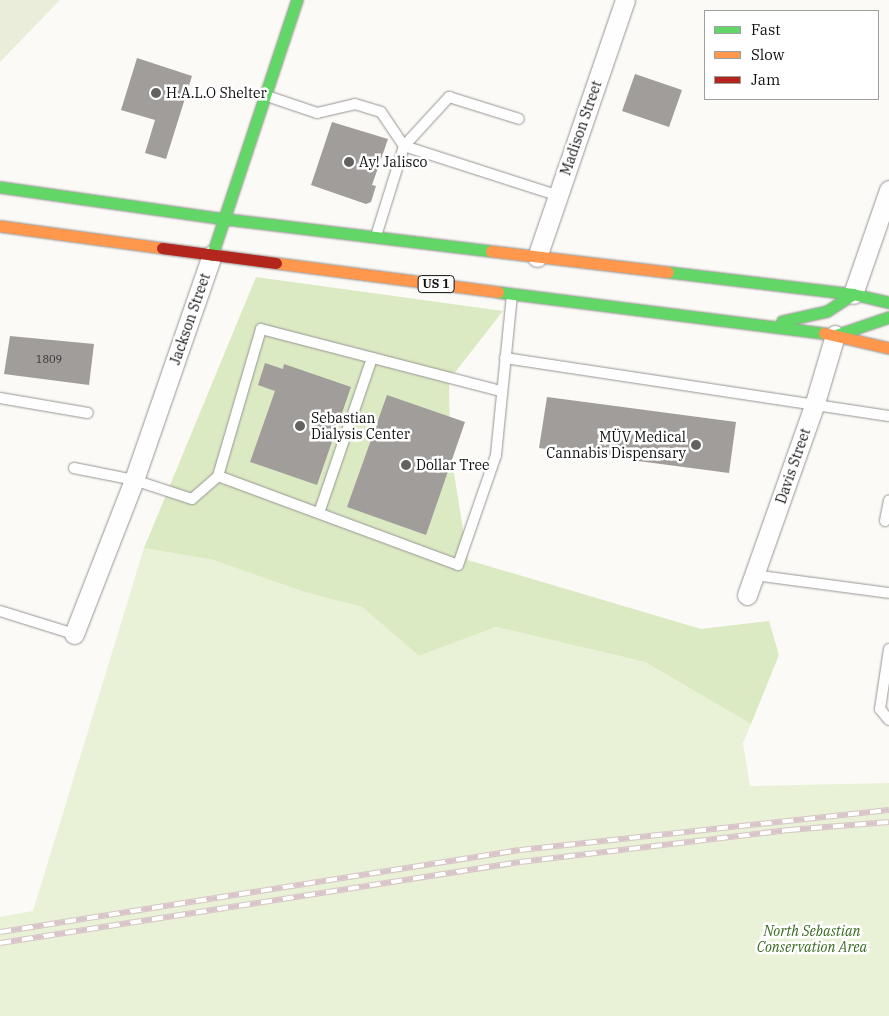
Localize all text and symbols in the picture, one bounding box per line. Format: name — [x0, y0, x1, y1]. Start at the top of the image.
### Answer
legend — [704, 10, 879, 100]
text: Fast — [751, 20, 781, 39]
text: Slow — [751, 45, 784, 64]
text: Jam — [751, 70, 780, 89]
street label: Madison Street — [557, 78, 605, 178]
place label: H.A.L.O Shelter — [166, 85, 267, 101]
marker: H.A.L.O Shelter — [150, 87, 162, 99]
place label: Ay! Jalisco — [359, 154, 427, 170]
marker: Ay! Jalisco — [343, 156, 355, 168]
street label: Jackson Street — [166, 271, 214, 367]
road number: US 1 — [417, 274, 455, 294]
house number: 1809 — [36, 352, 62, 366]
place label: Sebastian Dialysis Center — [311, 410, 410, 442]
marker: Sebastian Dialysis Center — [293, 419, 307, 433]
street label: Davis Street — [772, 426, 814, 506]
place label: MÜV Medical Cannabis Dispensary — [546, 429, 686, 462]
marker: MÜV Medical Cannabis Dispensary — [690, 439, 702, 451]
place label: Dollar Tree — [416, 457, 489, 473]
marker: Dollar Tree — [400, 459, 412, 471]
park label: North Sebastian Conservation Area — [757, 923, 867, 956]

